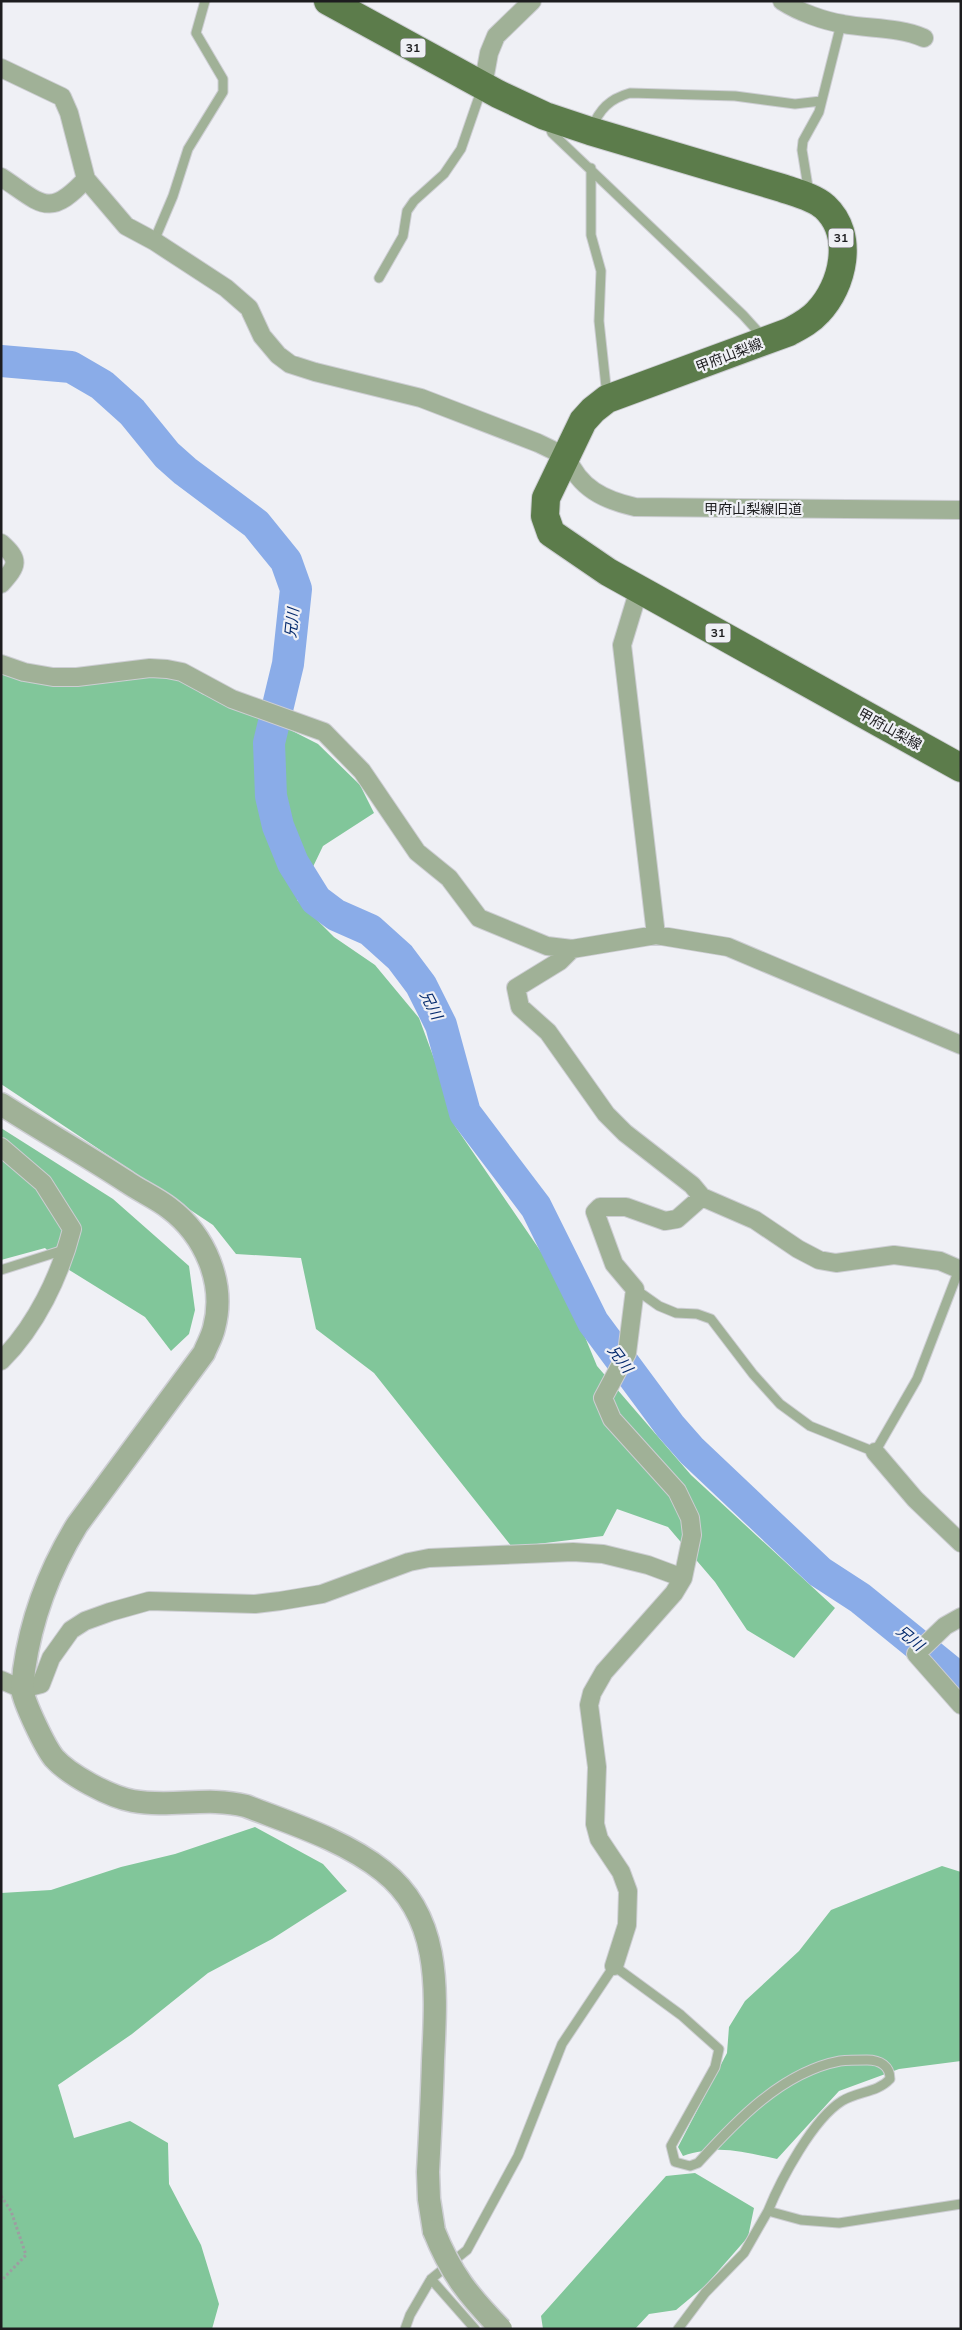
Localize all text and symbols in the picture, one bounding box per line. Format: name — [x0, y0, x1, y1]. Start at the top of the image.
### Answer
road number: 31 — [400, 38, 426, 58]
road number: 31 — [828, 228, 854, 248]
street label: 甲府山梨線 — [693, 334, 765, 377]
street label: 甲府山梨線旧道 — [704, 500, 802, 519]
water label: 兄川 — [280, 605, 304, 639]
road number: 31 — [706, 624, 730, 642]
street label: 甲府山梨線 — [855, 704, 925, 755]
water label: 兄川 — [415, 987, 448, 1025]
water label: 兄川 — [603, 1341, 638, 1379]
water label: 兄川 — [892, 1621, 929, 1656]

